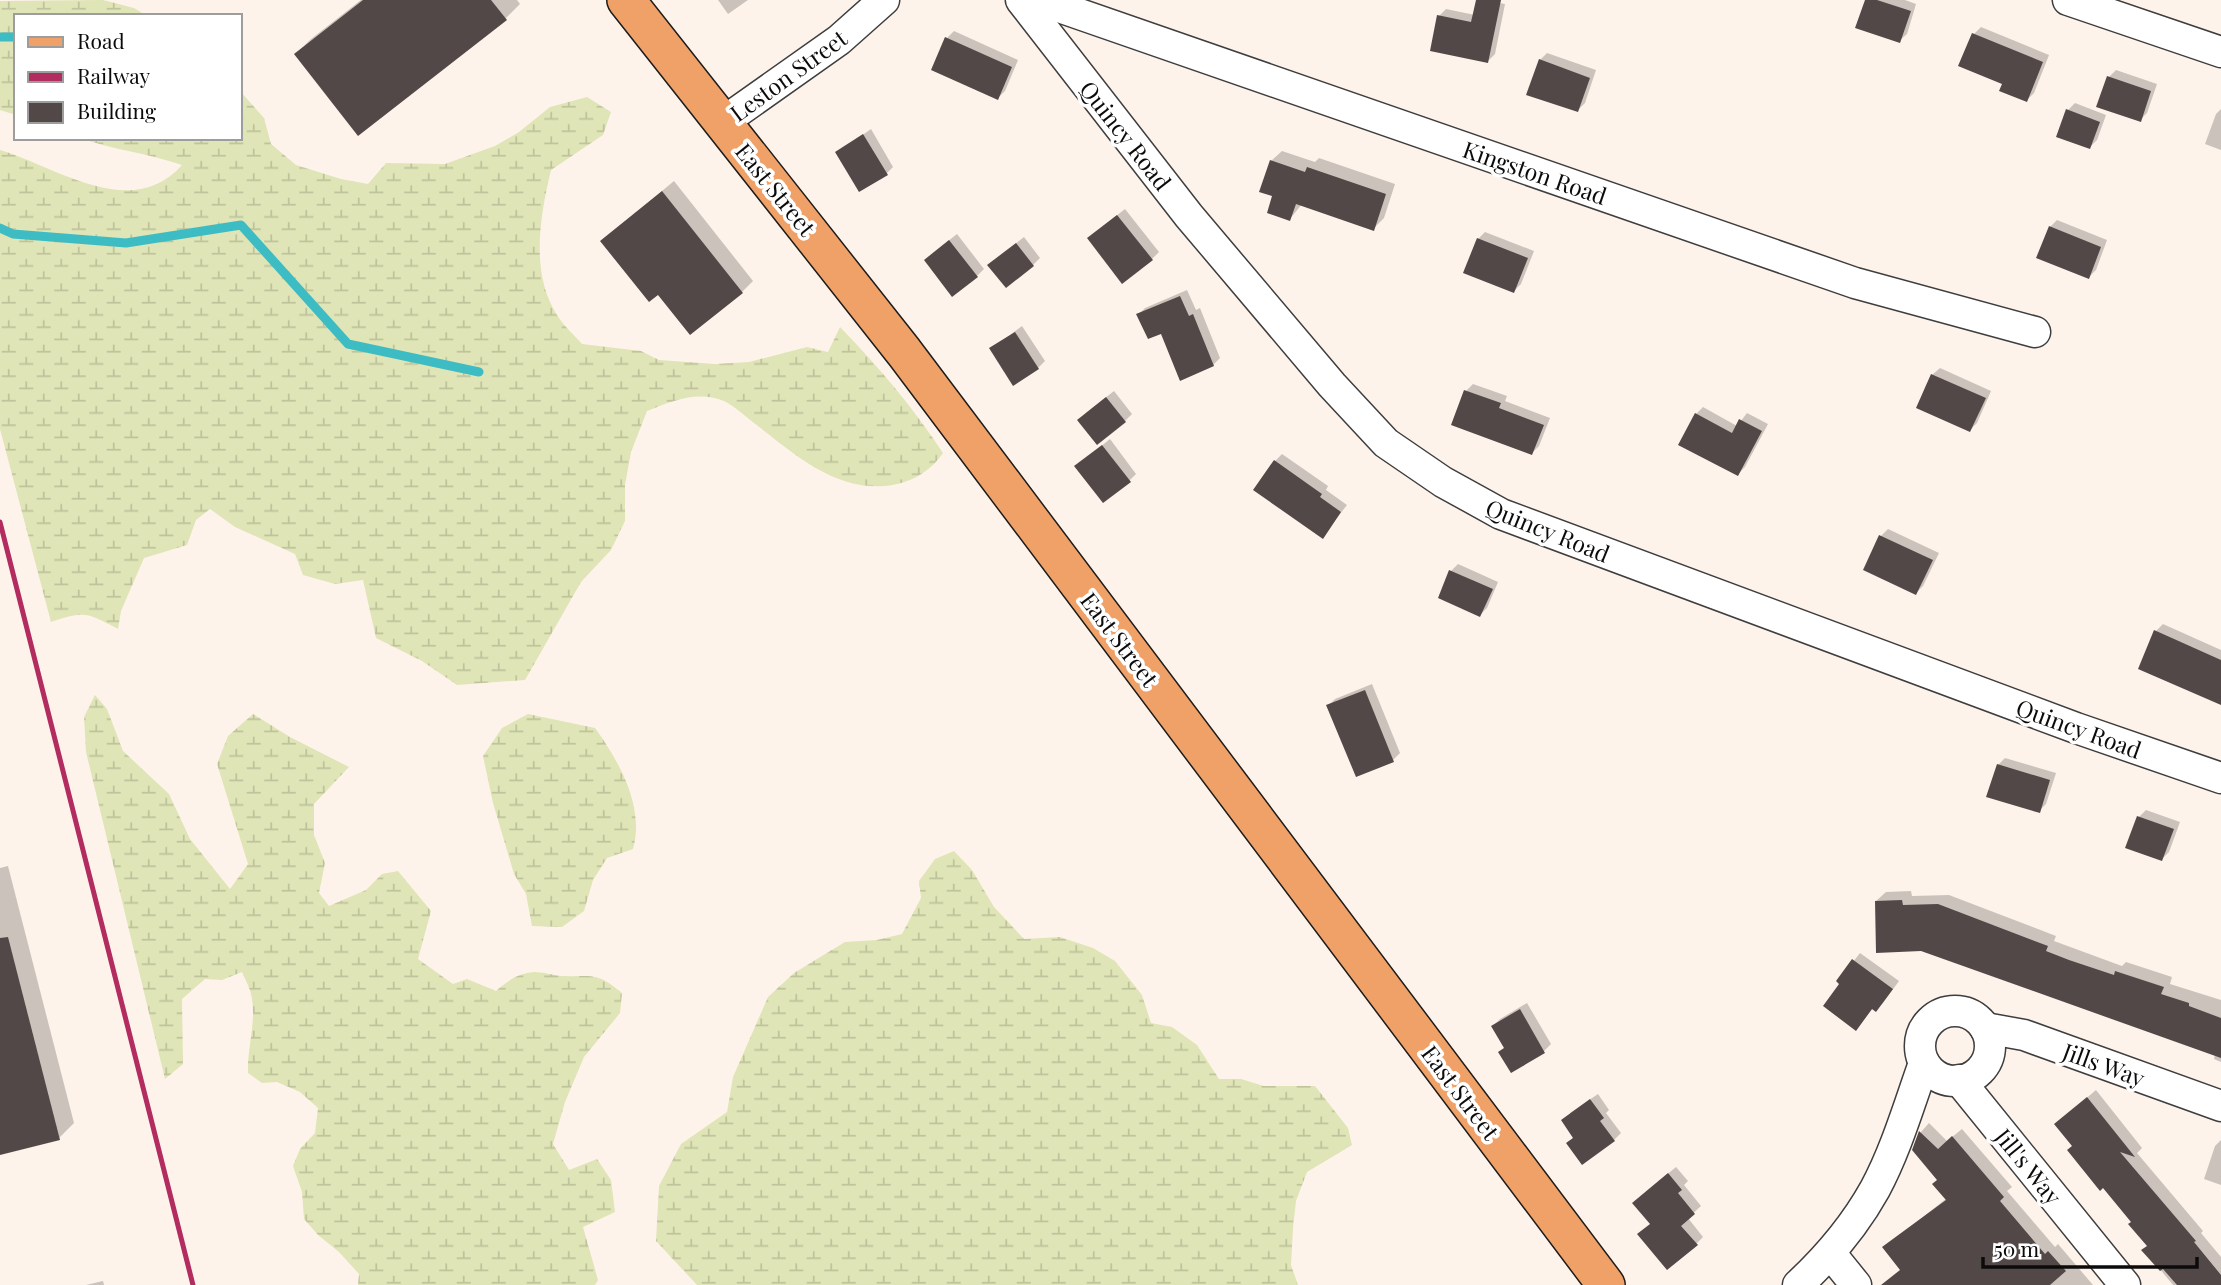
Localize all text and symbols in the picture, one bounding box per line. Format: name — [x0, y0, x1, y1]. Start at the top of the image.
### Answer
legend — [14, 14, 242, 140]
street label: Leston Street — [723, 22, 853, 128]
text: Road — [77, 26, 125, 54]
text: Railway — [77, 61, 151, 89]
street label: Quincy Road — [1073, 74, 1179, 196]
text: Building — [77, 96, 156, 124]
street label: Kingston Road — [1459, 133, 1611, 211]
street label: East Street — [729, 136, 824, 243]
street label: Quincy Road — [1481, 491, 1615, 569]
street label: East Street — [1074, 585, 1166, 693]
street label: Quincy Road — [2012, 691, 2146, 765]
street label: Jills Way — [2058, 1035, 2150, 1093]
street label: East Street — [1415, 1038, 1507, 1146]
street label: Jill's Way — [1988, 1121, 2069, 1211]
scale bar — [1983, 1226, 2196, 1270]
text: 50 m — [1994, 1234, 2040, 1262]

